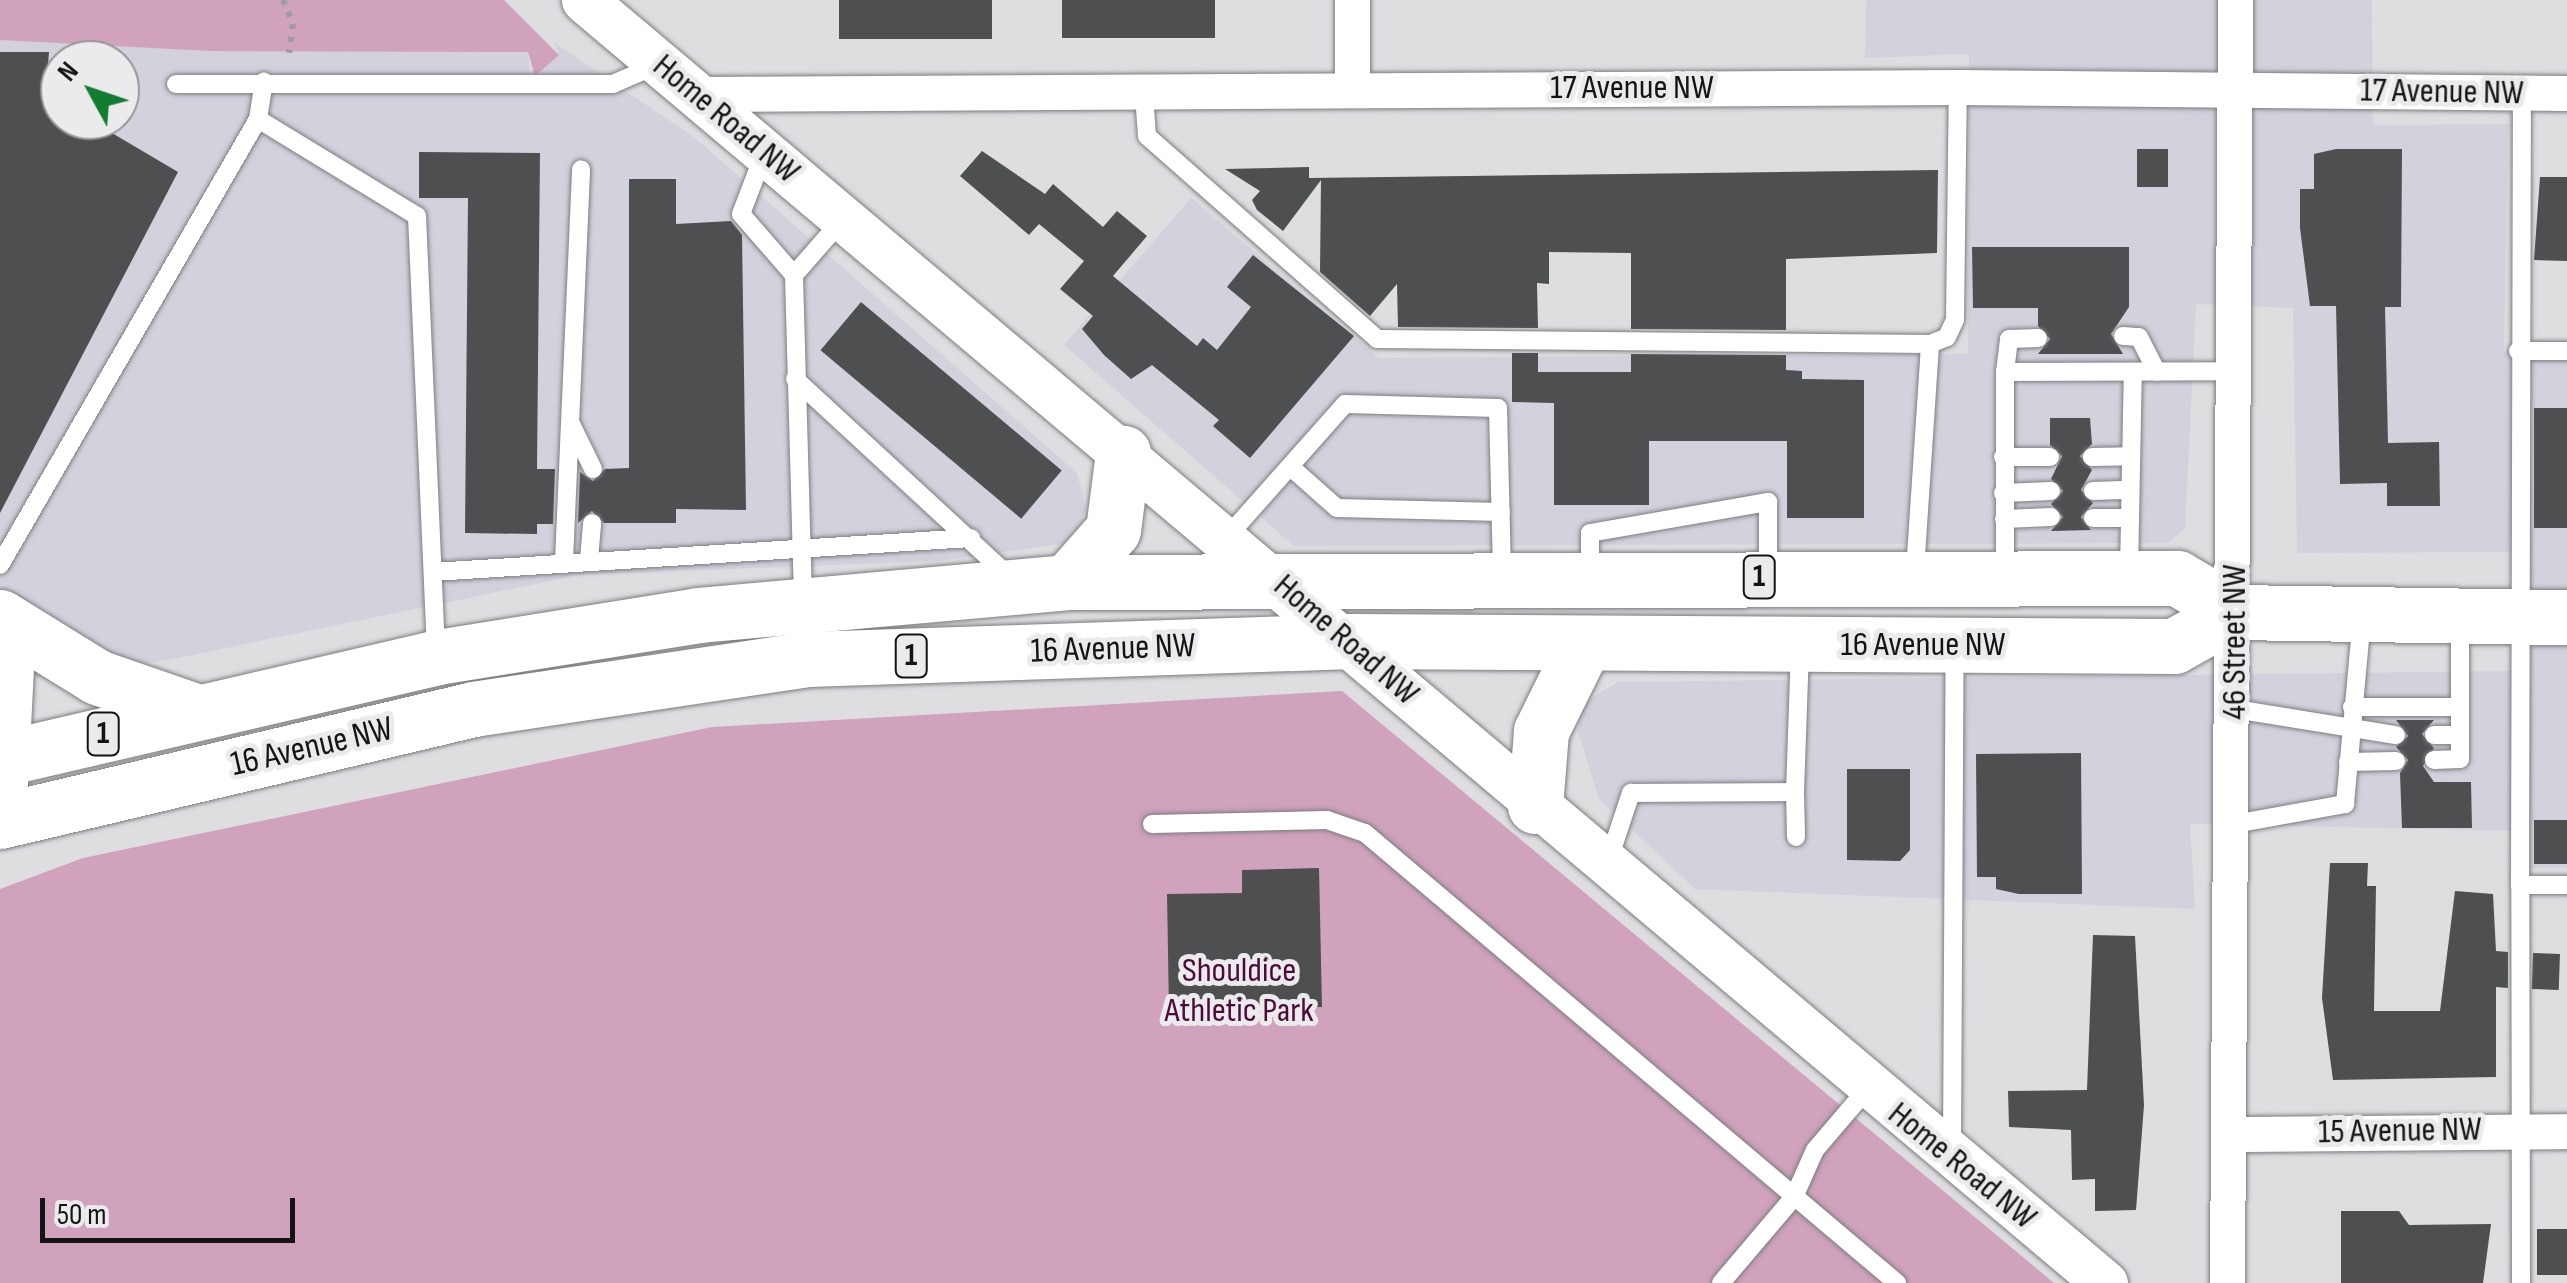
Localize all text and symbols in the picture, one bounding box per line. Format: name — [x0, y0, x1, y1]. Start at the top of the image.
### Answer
north arrow — [40, 40, 140, 140]
street label: Home Road NW — [644, 45, 808, 193]
text: N — [51, 55, 86, 88]
street label: 17 Avenue NW — [1550, 67, 1714, 109]
street label: 17 Avenue NW — [2360, 70, 2524, 114]
road number: 1 — [1742, 550, 1776, 604]
street label: 46 Street NW — [2214, 564, 2256, 720]
street label: Home Road NW — [1265, 565, 1427, 715]
street label: 16 Avenue NW — [1841, 624, 2005, 666]
street label: 16 Avenue NW — [1030, 625, 1196, 673]
road number: 1 — [894, 629, 928, 683]
road number: 1 — [86, 707, 120, 761]
street label: 16 Avenue NW — [227, 708, 397, 786]
park label: Shouldice Athletic Park — [1164, 950, 1314, 1032]
street label: Home Road NW — [1879, 1093, 2045, 1239]
street label: 15 Avenue NW — [2318, 1109, 2482, 1153]
scale bar — [45, 1178, 300, 1240]
text: 50 m — [57, 1197, 106, 1233]

